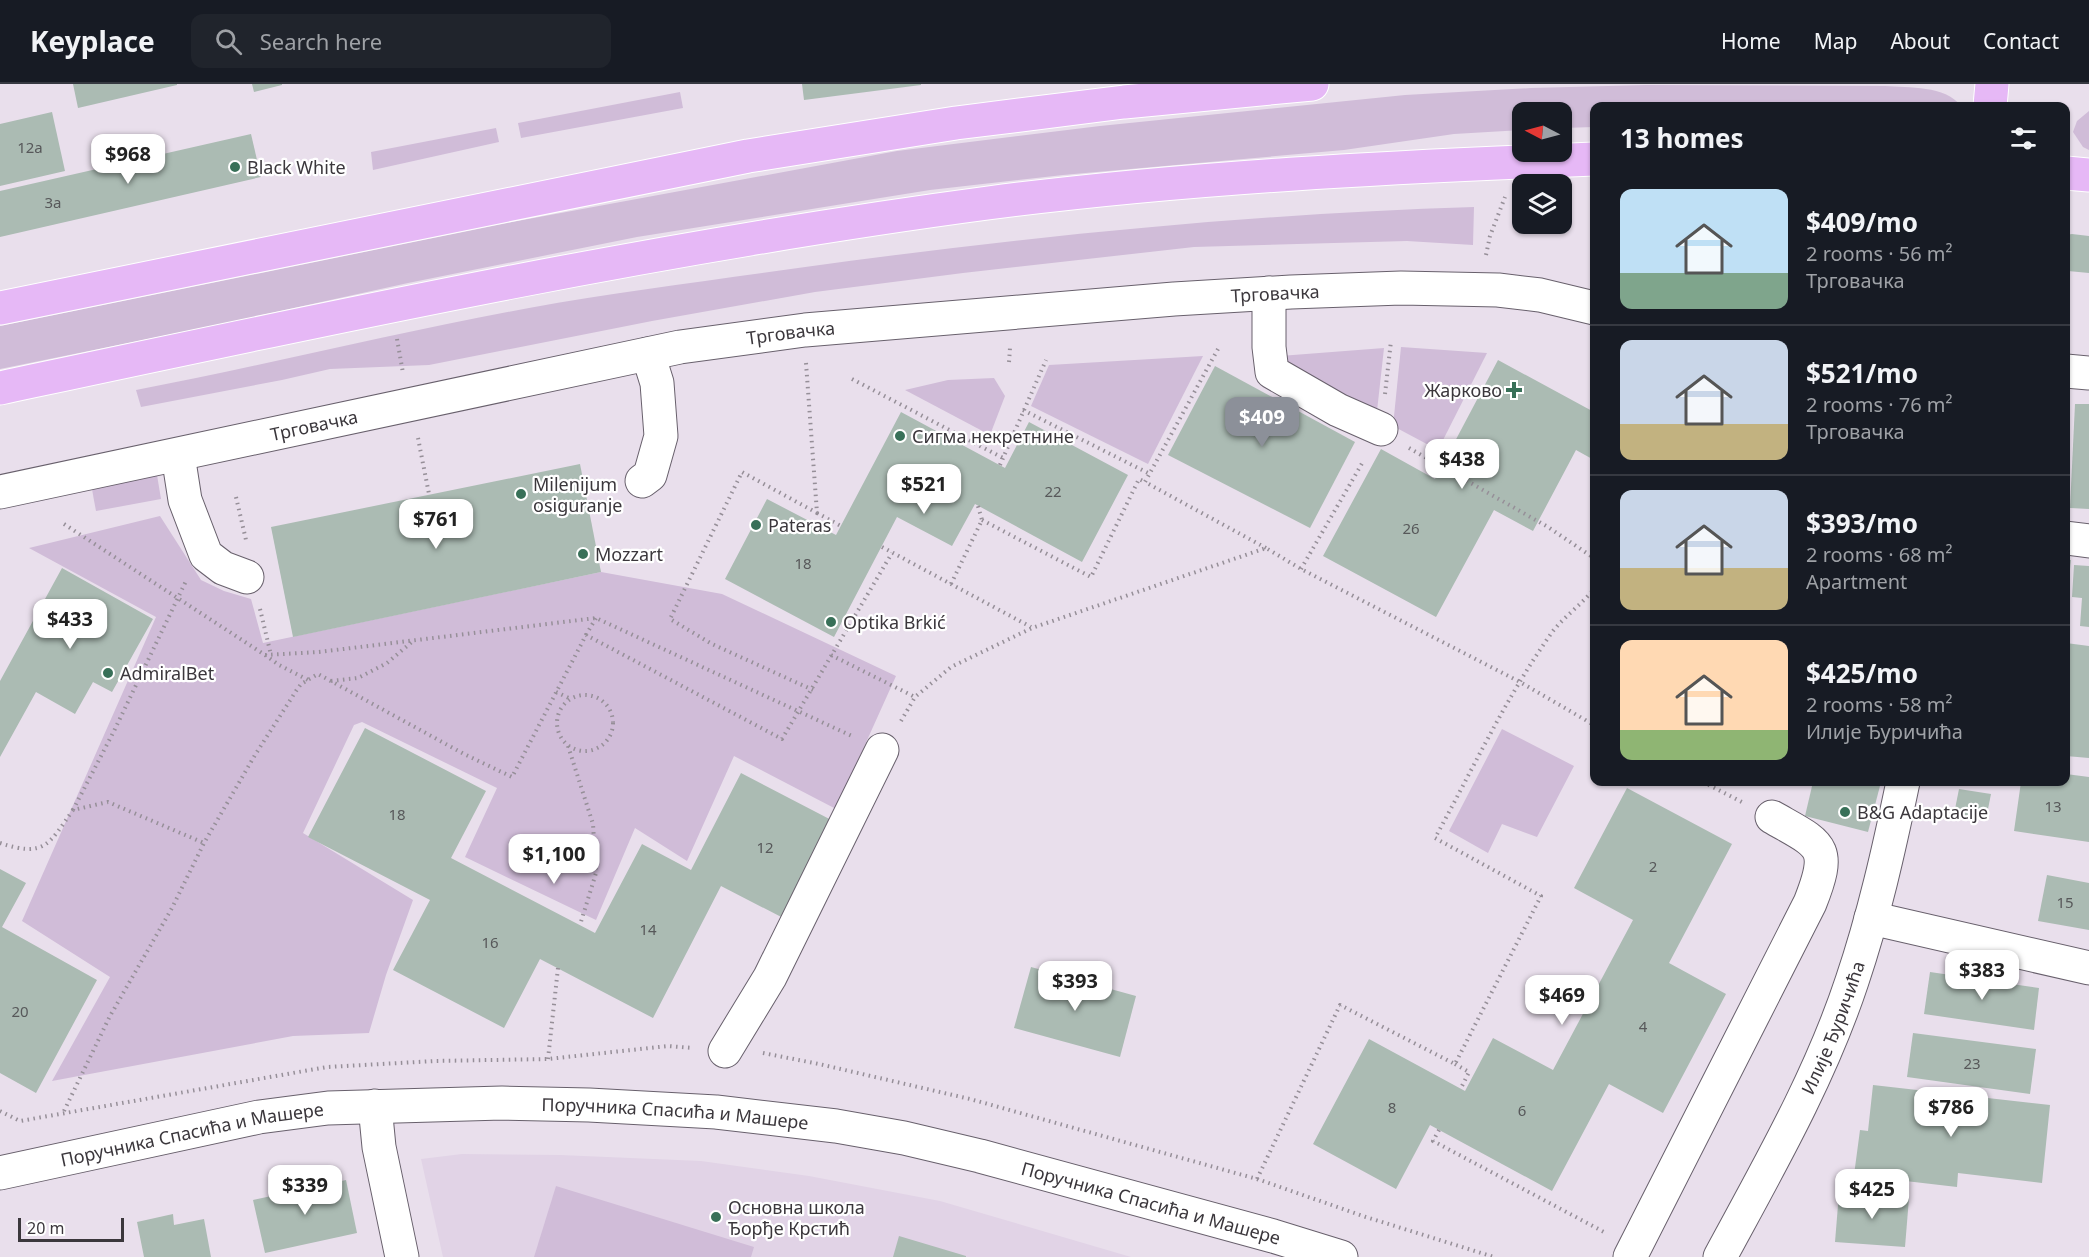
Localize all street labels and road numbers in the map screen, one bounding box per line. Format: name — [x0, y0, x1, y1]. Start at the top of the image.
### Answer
street label: Трговачка — [1230, 279, 1320, 308]
street label: Трговачка — [745, 316, 836, 350]
street label: Трговачка — [268, 404, 360, 446]
street label: Илије Ђуричића — [1795, 958, 1870, 1098]
street label: Поручника Спасића и Машере — [541, 1092, 810, 1135]
street label: Поручника Спасића и Машере — [58, 1097, 325, 1172]
street label: Поручника Спасића и Машере — [1019, 1156, 1284, 1250]

